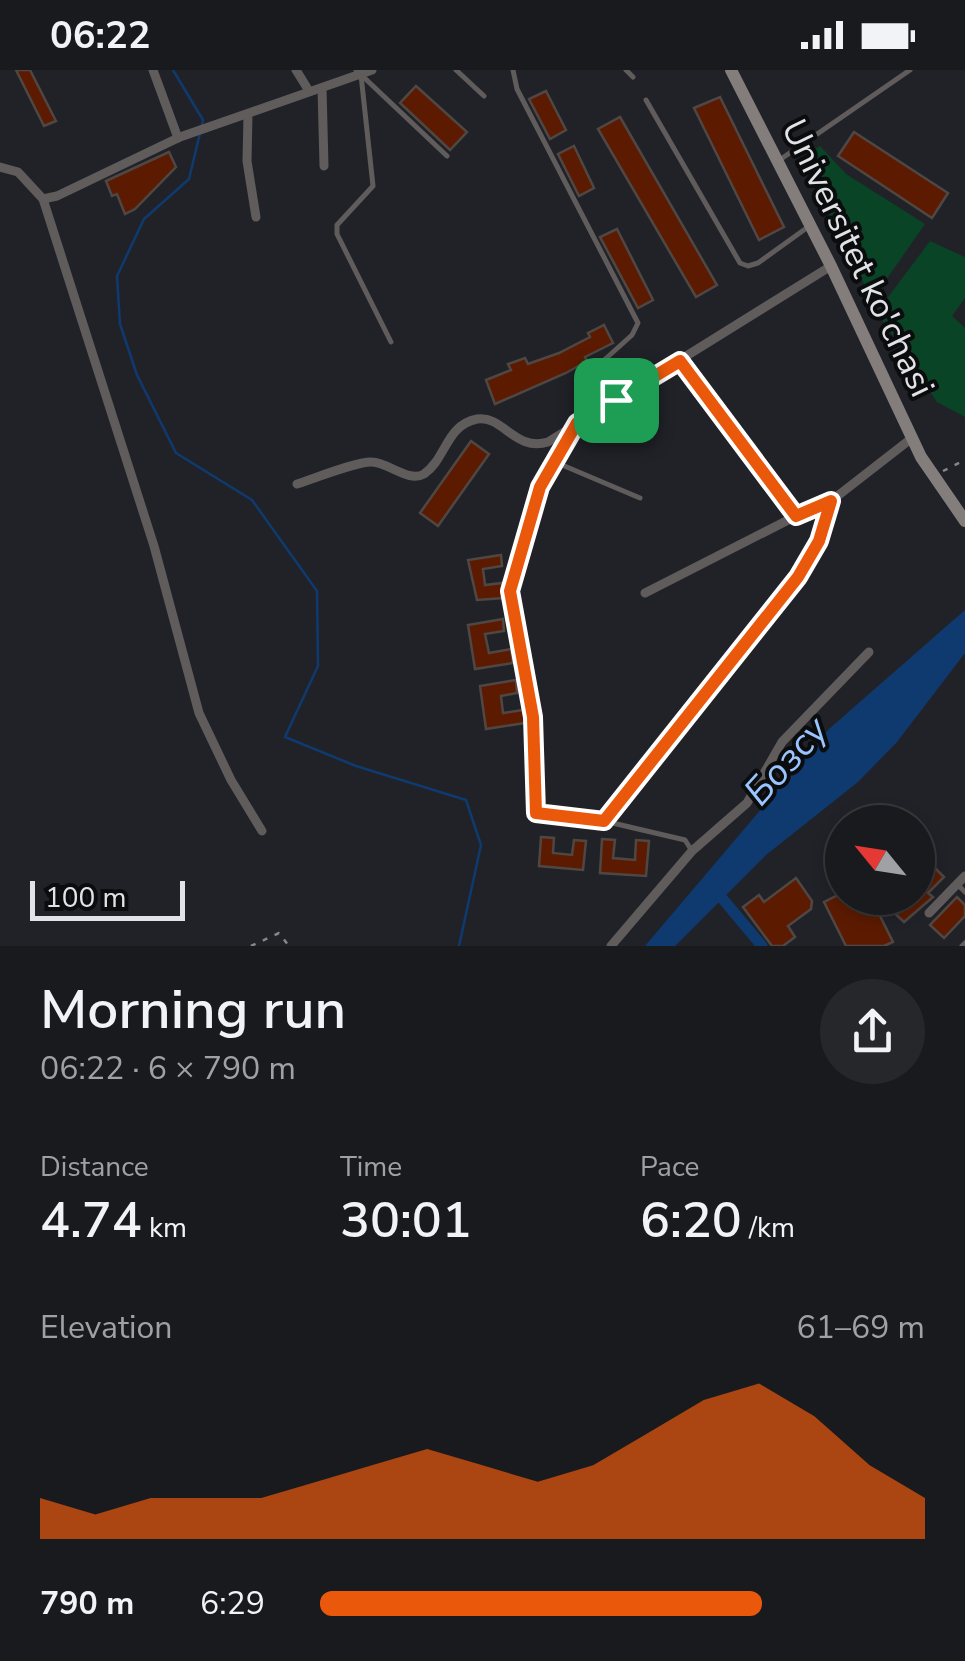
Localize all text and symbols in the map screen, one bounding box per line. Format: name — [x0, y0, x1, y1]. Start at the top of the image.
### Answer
text: 06:22 — [50, 10, 151, 61]
street label: Universitet ko'chasi — [770, 112, 946, 404]
pin — [574, 358, 659, 443]
icon: arrive — [589, 373, 644, 428]
water label: Бозсу — [732, 705, 840, 816]
north arrow — [825, 805, 935, 915]
map controls — [825, 805, 935, 915]
scale bar — [30, 876, 185, 920]
text: 100 m — [45, 879, 127, 917]
text: Morning run — [40, 972, 346, 1047]
button: share — [820, 979, 925, 1084]
text: 06:22 · 6 × 790 m — [40, 1047, 296, 1090]
text: Distance — [40, 1148, 149, 1186]
text: Time — [340, 1148, 402, 1186]
text: Pace — [640, 1148, 699, 1186]
text: 4.74 — [40, 1186, 142, 1255]
text: 30:01 — [340, 1186, 472, 1255]
text: 6:20 — [640, 1186, 742, 1255]
text: km — [142, 1209, 187, 1247]
text: /km — [742, 1209, 795, 1247]
text: Elevation — [40, 1306, 173, 1349]
text: 61–69 m — [797, 1306, 925, 1349]
text: 790 m — [40, 1582, 134, 1625]
text: 6:29 — [200, 1582, 265, 1625]

